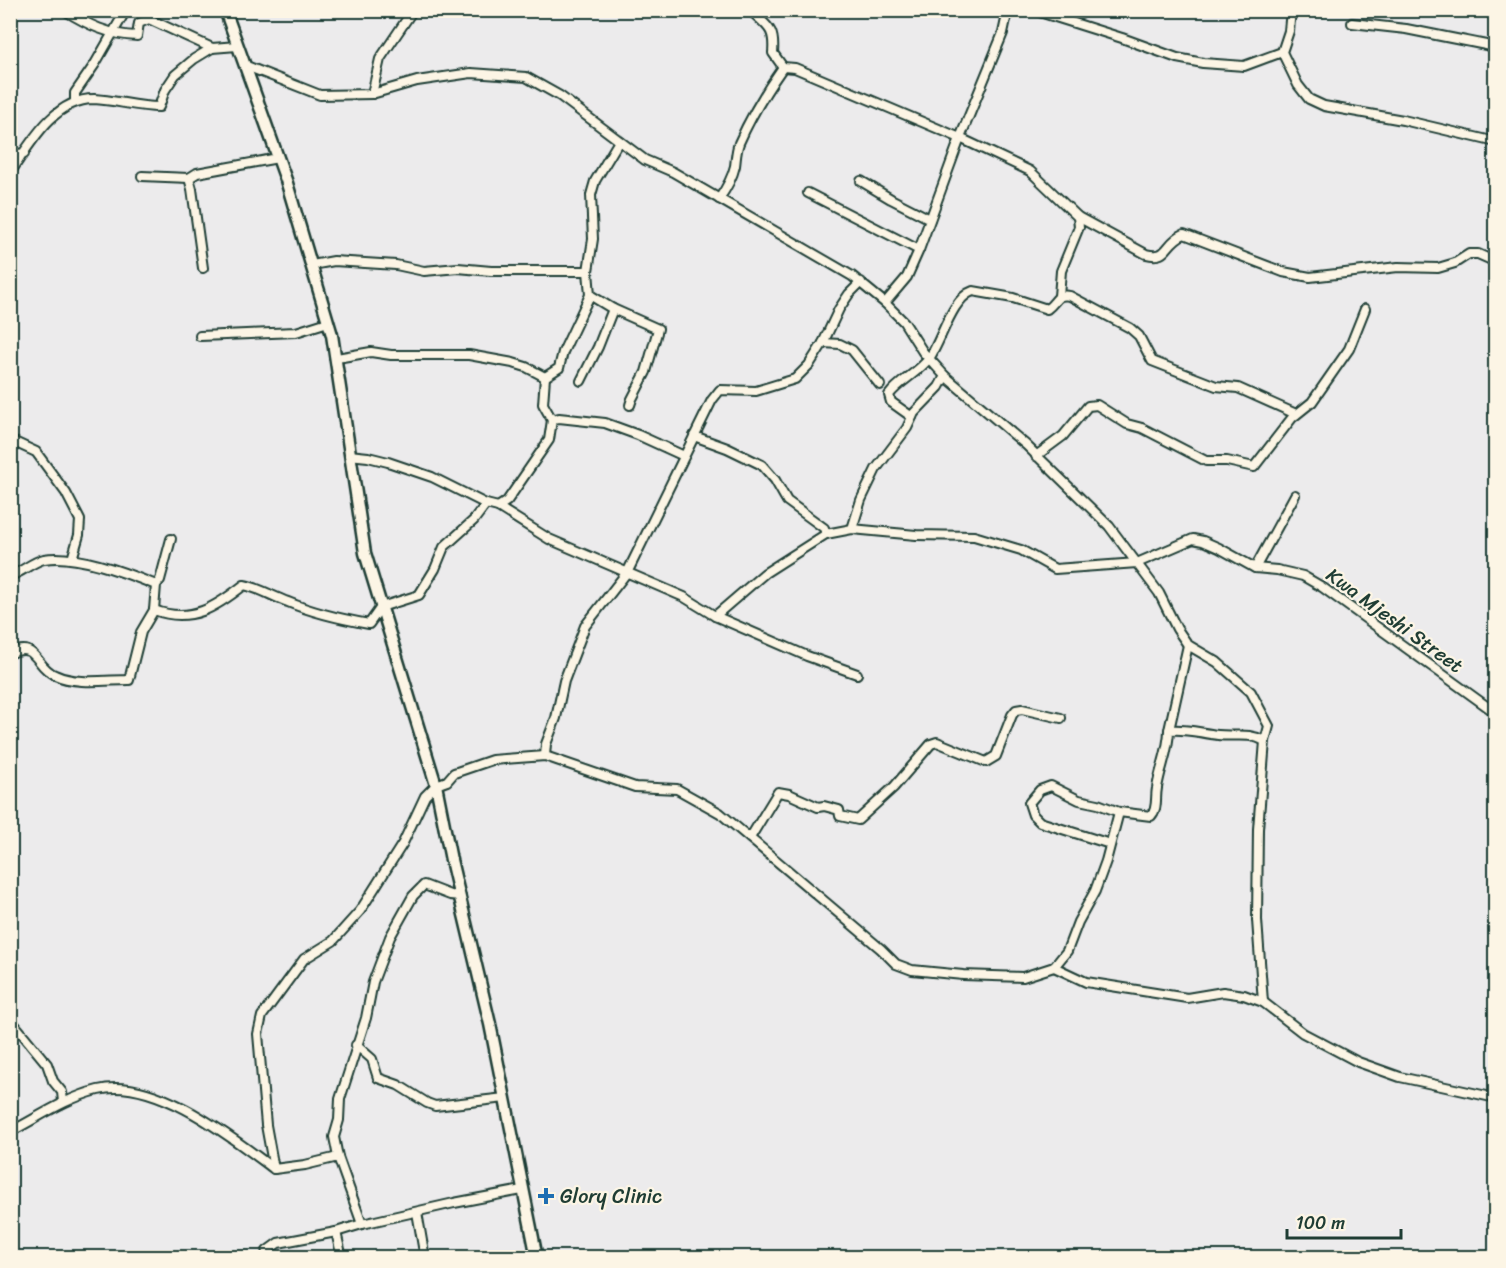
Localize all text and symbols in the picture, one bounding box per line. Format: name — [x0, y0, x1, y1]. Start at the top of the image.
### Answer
street label: Kwa Mjeshi Street — [1318, 558, 1471, 683]
place label: Glory Clinic — [560, 1179, 662, 1214]
marker: Glory Clinic — [537, 1187, 555, 1205]
scale bar — [1287, 1202, 1401, 1240]
text: 100 m — [1296, 1207, 1345, 1239]

